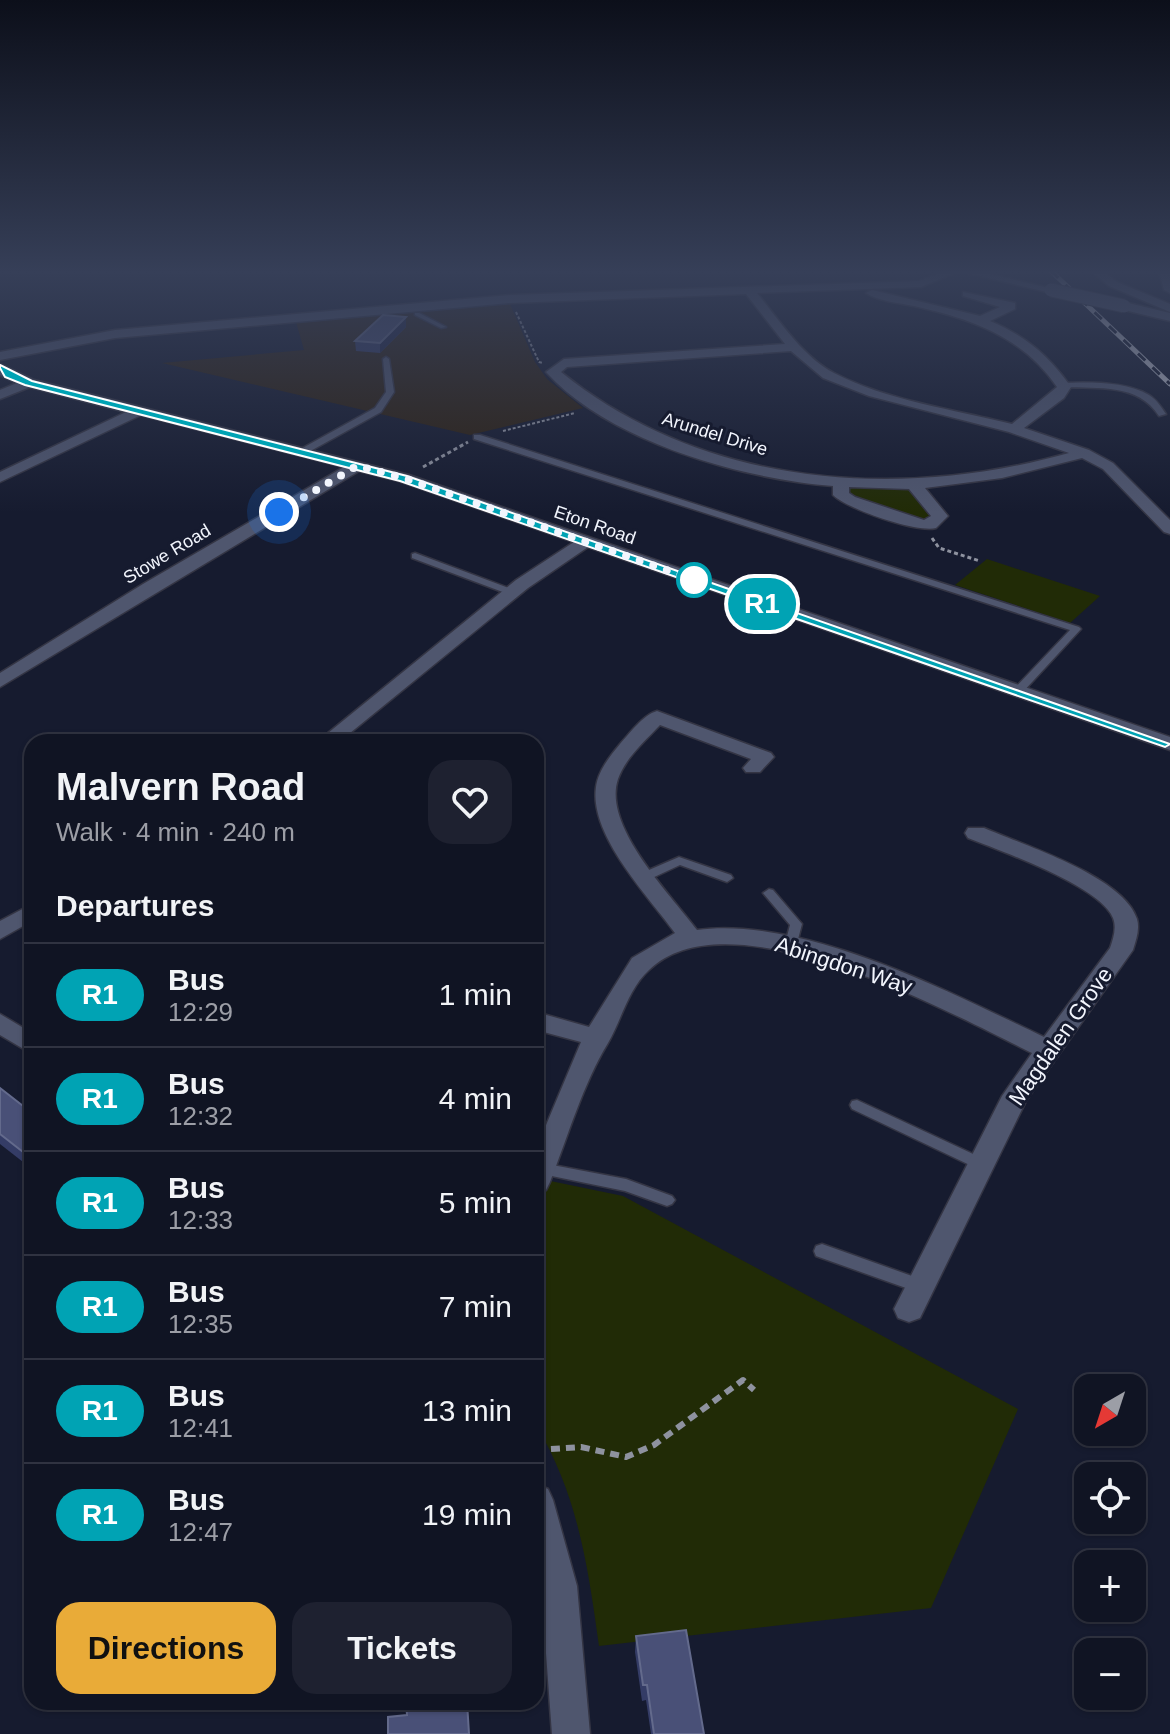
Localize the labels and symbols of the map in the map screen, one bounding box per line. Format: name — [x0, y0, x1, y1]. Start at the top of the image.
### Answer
street label: Arundel Drive — [660, 408, 770, 460]
your location — [259, 492, 299, 532]
street label: Eton Road — [552, 502, 638, 548]
street label: Stowe Road — [120, 520, 214, 588]
unlabelled marker — [677, 563, 711, 597]
line badge: R1 — [726, 578, 798, 630]
street label: Abingdon Way — [772, 932, 915, 999]
street label: Magdalen Grove — [1004, 962, 1117, 1110]
north arrow — [1074, 1374, 1146, 1446]

